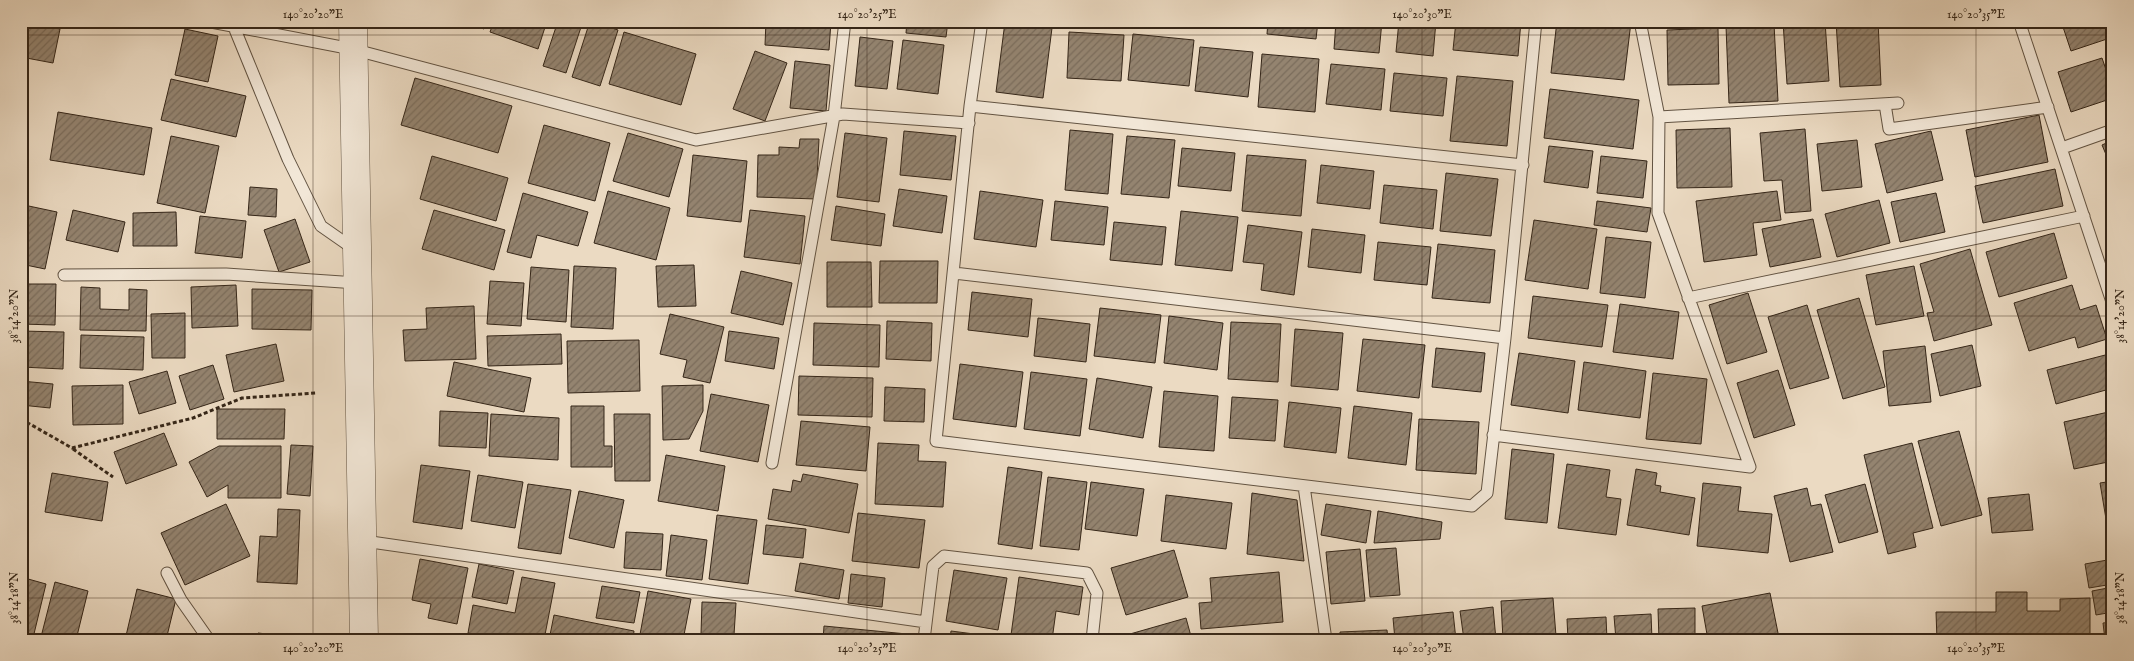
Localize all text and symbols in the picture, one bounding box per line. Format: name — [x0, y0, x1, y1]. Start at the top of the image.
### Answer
text: 140°20'20"E — [283, 7, 343, 22]
text: 140°20'25"E — [837, 7, 897, 22]
text: 140°20'30"E — [1392, 7, 1452, 22]
text: 140°20'35"E — [1947, 7, 2005, 22]
text: 38°14'20"N — [7, 288, 22, 343]
text: 38°14'20"N — [2113, 288, 2128, 343]
text: 38°14'18"N — [7, 571, 22, 624]
text: 38°14'18"N — [2113, 571, 2128, 624]
text: 140°20'20"E — [283, 641, 343, 656]
text: 140°20'25"E — [837, 641, 897, 656]
text: 140°20'30"E — [1392, 641, 1452, 656]
text: 140°20'35"E — [1947, 641, 2005, 656]

